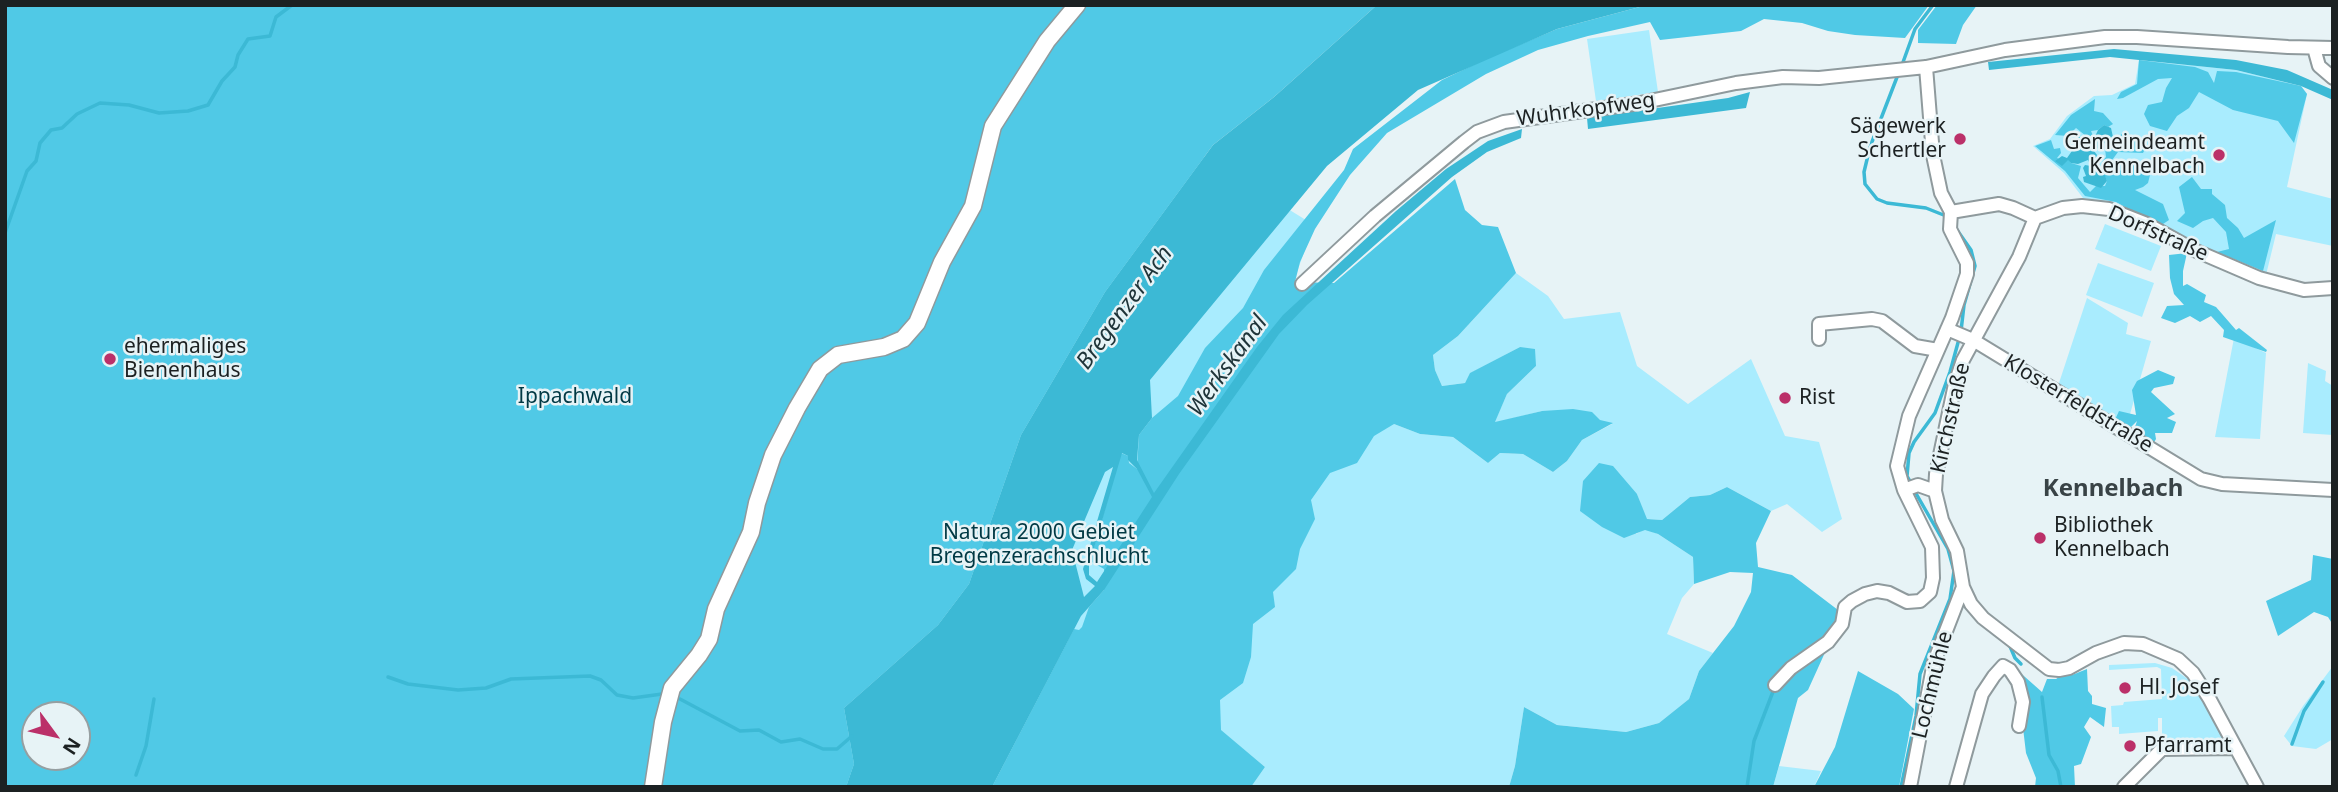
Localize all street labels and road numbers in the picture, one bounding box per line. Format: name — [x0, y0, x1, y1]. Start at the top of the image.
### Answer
street label: Wuhrkopfweg — [1515, 88, 1657, 132]
street label: Dorfstraße — [2104, 201, 2212, 267]
street label: Klosterfeldstraße — [1999, 350, 2157, 458]
street label: Kirchstraße — [1926, 360, 1976, 476]
street label: Lochmühle — [1908, 629, 1958, 741]

